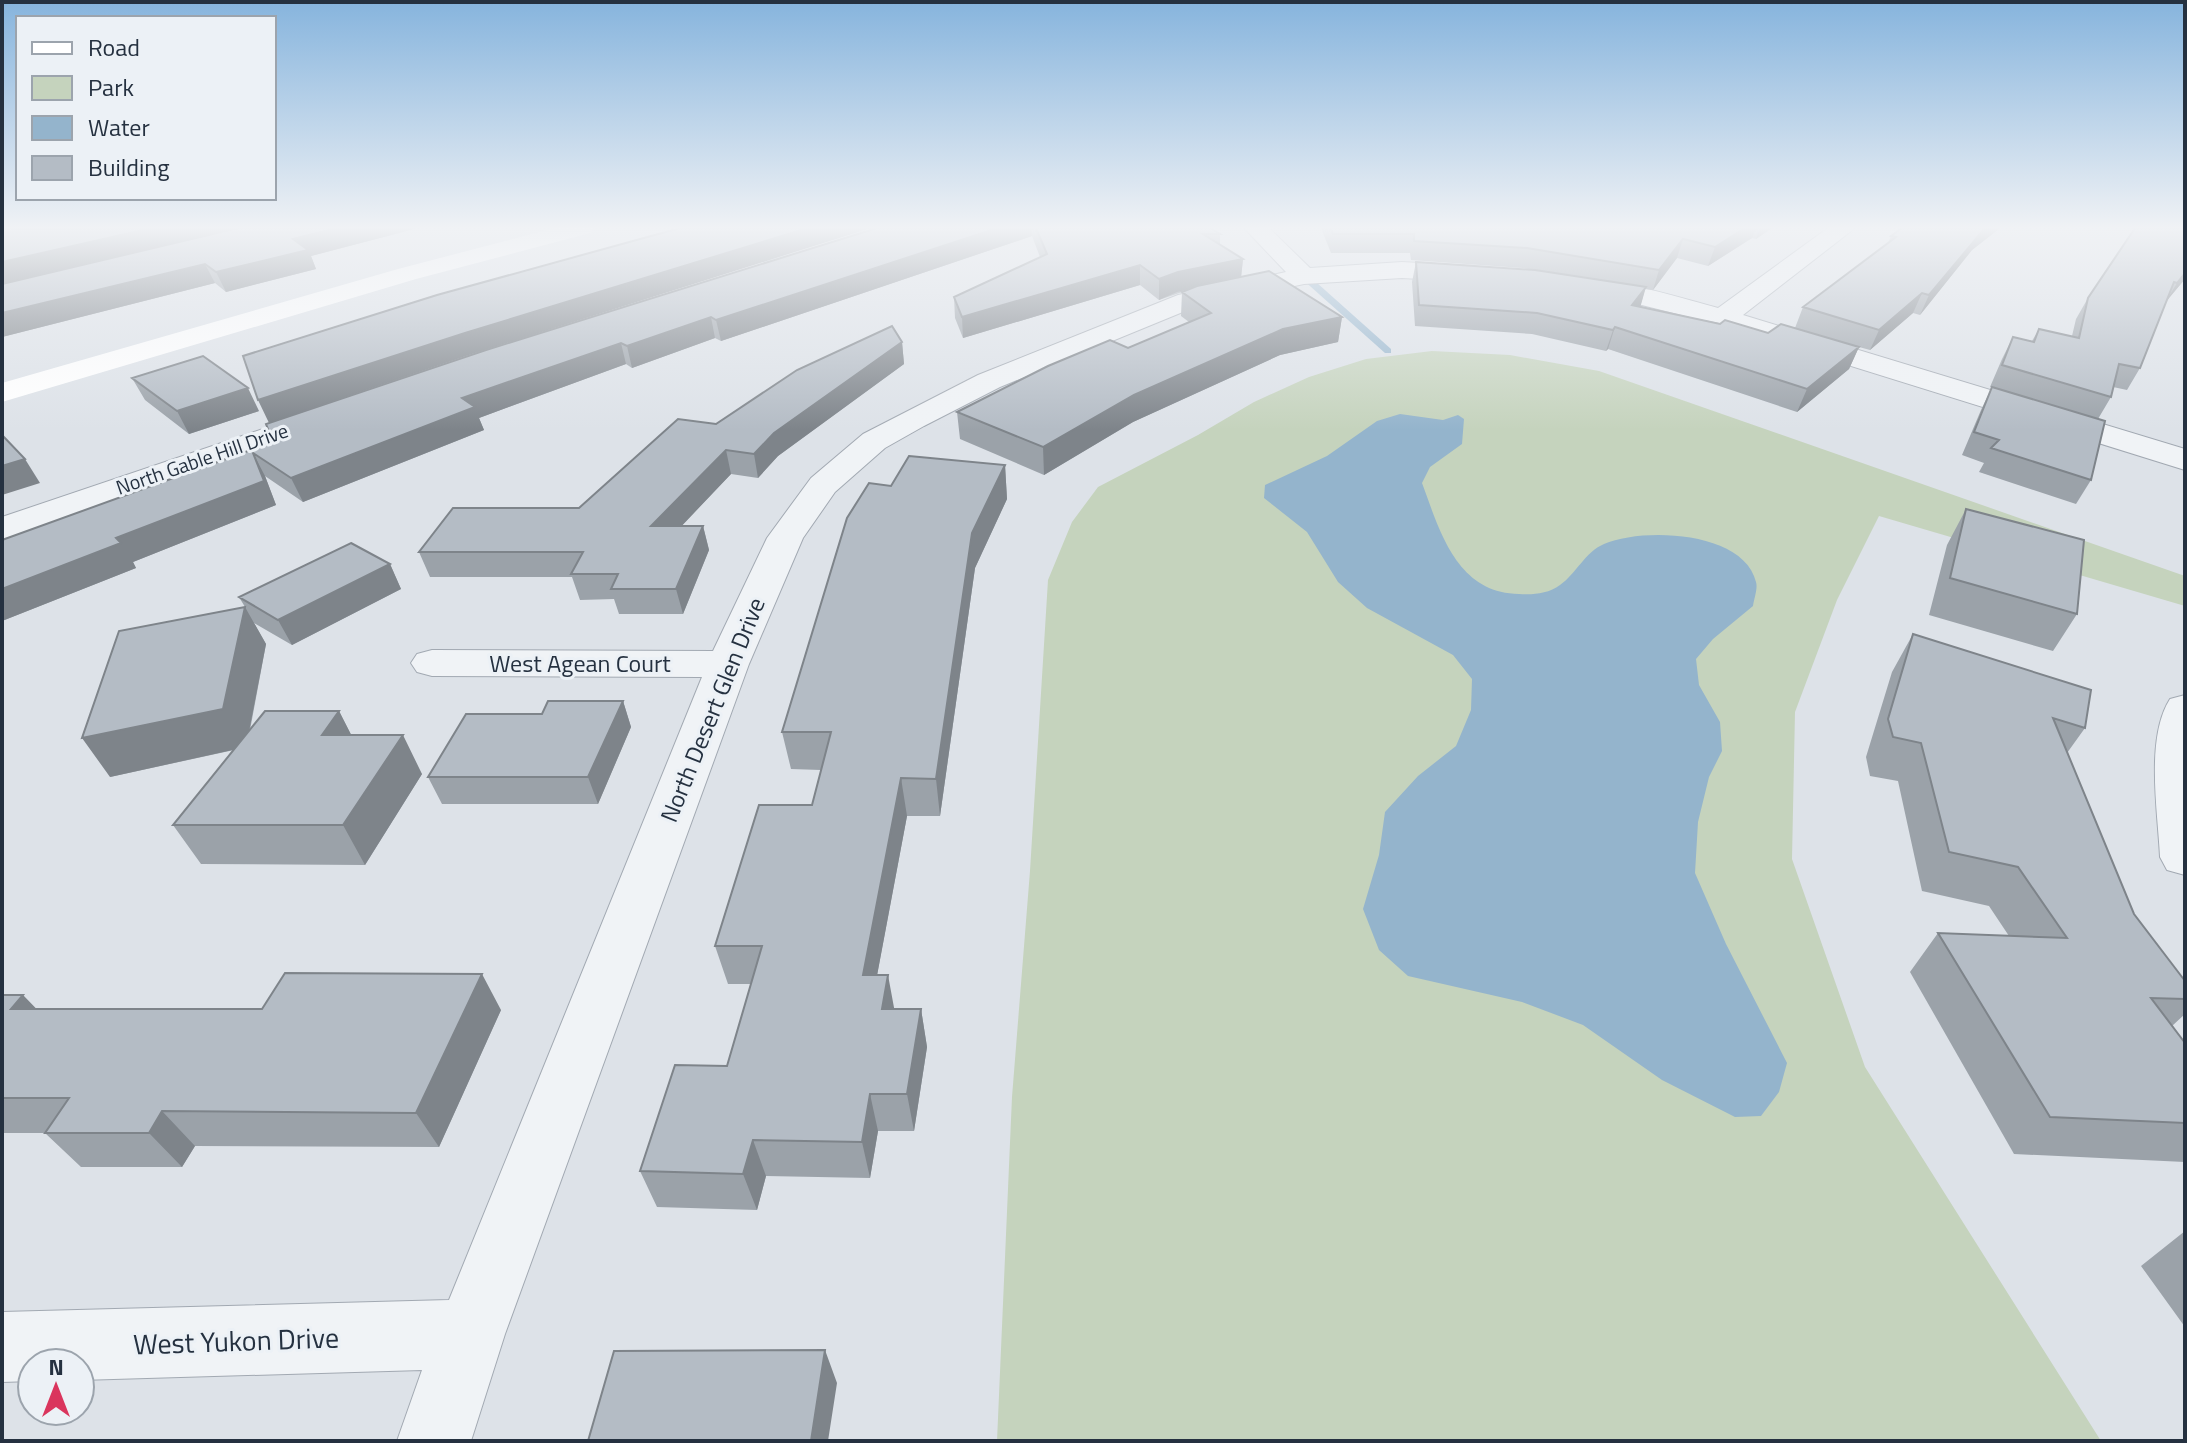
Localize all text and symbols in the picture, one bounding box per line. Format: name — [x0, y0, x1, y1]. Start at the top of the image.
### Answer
legend — [16, 16, 276, 200]
text: Road — [88, 29, 140, 65]
text: Park — [88, 69, 134, 105]
text: Water — [88, 109, 150, 145]
text: Building — [88, 149, 170, 185]
street label: North Gable Hill Drive — [112, 415, 292, 503]
street label: North Desert Glen Drive — [650, 592, 774, 827]
street label: West Agean Court — [489, 645, 671, 681]
street label: West Yukon Drive — [132, 1315, 340, 1366]
north arrow — [16, 1347, 96, 1427]
text: N — [48, 1350, 64, 1384]

